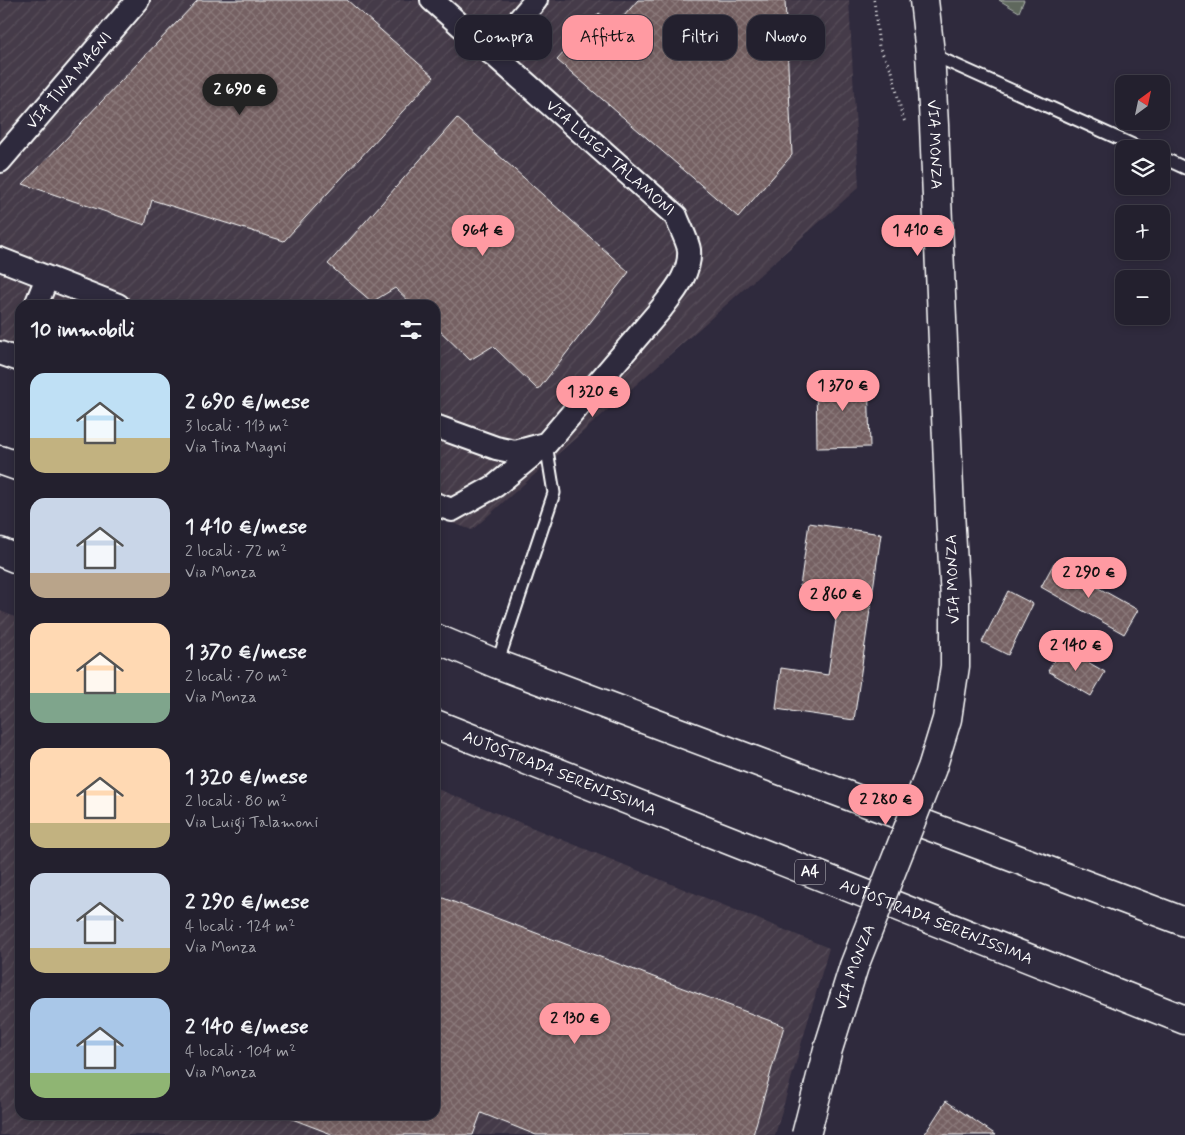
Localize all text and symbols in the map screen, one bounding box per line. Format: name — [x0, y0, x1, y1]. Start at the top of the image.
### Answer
chip: Compra — [455, 15, 552, 60]
chip: Affitta — [562, 15, 653, 60]
chip: Filtri — [663, 15, 737, 60]
chip: Nuovo — [747, 15, 825, 60]
street label: VIA TINA MAGNI — [21, 27, 117, 134]
pin: 2 690 € — [194, 74, 286, 116]
north arrow — [1115, 75, 1170, 130]
map controls — [1115, 75, 1170, 325]
text: 2 690 € — [213, 79, 267, 100]
street label: VIA LUIGI TALAMONI — [541, 95, 679, 220]
street label: VIA MONZA — [922, 99, 947, 190]
button: layers — [1115, 140, 1170, 195]
button: + — [1115, 205, 1170, 260]
pin: 964 € — [448, 214, 518, 257]
pin: 1 410 € — [872, 214, 964, 257]
text: 964 € — [463, 220, 503, 241]
text: 1 410 € — [892, 220, 944, 241]
button: − — [1115, 270, 1170, 325]
text: 10 immobili — [30, 316, 135, 344]
icon: filters — [397, 316, 425, 344]
pin: 1 370 € — [797, 370, 889, 412]
text: 1 370 € — [818, 375, 868, 396]
pin: 1 320 € — [547, 376, 639, 418]
text: 1 320 € — [567, 381, 619, 402]
text: 2 690 €/mese — [185, 388, 310, 416]
icon: home — [70, 393, 130, 453]
text: 3 locali · 113 m² — [185, 416, 289, 437]
text: Via Tina Magni — [185, 437, 286, 458]
text: 1 410 €/mese — [185, 513, 307, 541]
icon: home — [70, 518, 130, 578]
street label: VIA MONZA — [941, 534, 965, 624]
text: 2 locali · 72 m² — [185, 541, 287, 562]
pin: 2 290 € — [1043, 556, 1135, 599]
text: Via Monza — [185, 562, 257, 583]
text: 2 290 € — [1063, 562, 1115, 583]
pin: 2 860 € — [790, 578, 882, 621]
text: 2 860 € — [810, 584, 862, 605]
pin: 2 140 € — [1030, 630, 1122, 672]
text: 2 140 € — [1050, 635, 1102, 656]
text: 1 370 €/mese — [185, 638, 307, 666]
icon: home — [70, 643, 130, 703]
text: 2 locali · 70 m² — [185, 666, 288, 687]
text: Via Monza — [185, 687, 257, 708]
street label: AUTOSTRADA SERENISSIMA — [460, 726, 659, 821]
text: 1 320 €/mese — [185, 763, 308, 791]
icon: home — [70, 768, 130, 828]
pin: 2 280 € — [840, 784, 932, 826]
text: 2 280 € — [859, 789, 913, 810]
text: 2 locali · 80 m² — [185, 791, 287, 812]
text: Via Luigi Talamoni — [185, 812, 318, 833]
road number: A4 — [795, 860, 825, 884]
street label: AUTOSTRADA SERENISSIMA — [837, 874, 1036, 969]
text: 2 290 €/mese — [185, 888, 309, 916]
icon: home — [70, 893, 130, 953]
text: 4 locali · 124 m² — [185, 916, 295, 937]
street label: VIA MONZA — [830, 921, 880, 1013]
text: Via Monza — [185, 937, 257, 958]
pin: 2 130 € — [529, 1002, 621, 1045]
text: 2 130 € — [550, 1008, 600, 1029]
text: 2 140 €/mese — [185, 1013, 309, 1041]
icon: home — [70, 1018, 130, 1078]
text: 4 locali · 104 m² — [185, 1041, 296, 1062]
text: Via Monza — [185, 1062, 257, 1083]

